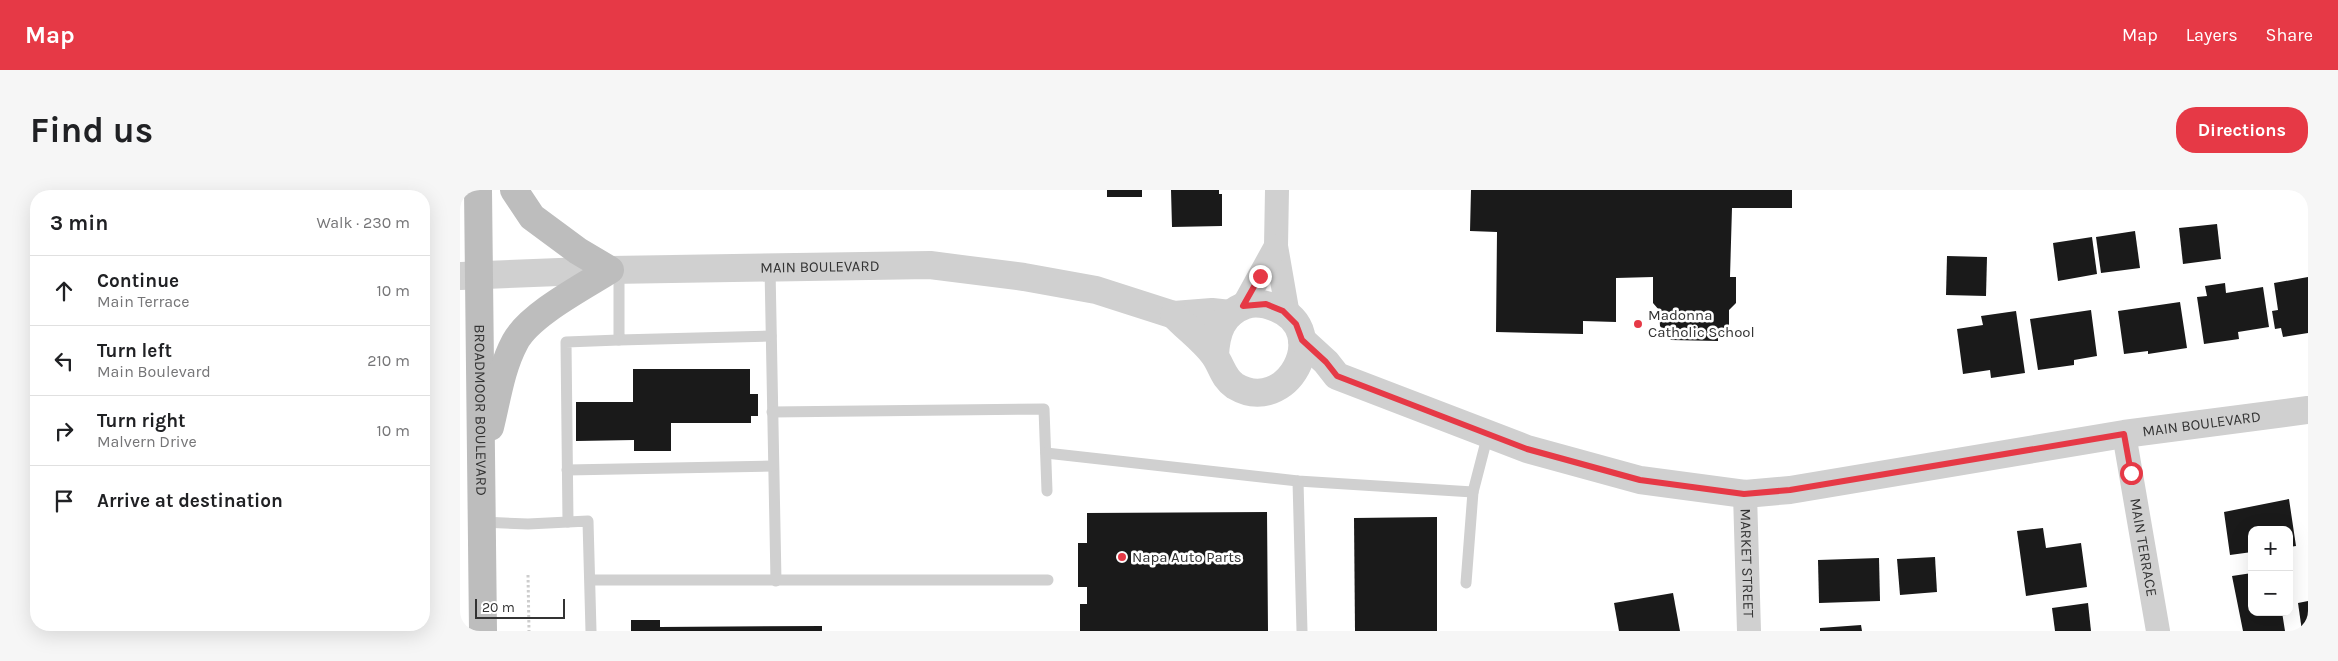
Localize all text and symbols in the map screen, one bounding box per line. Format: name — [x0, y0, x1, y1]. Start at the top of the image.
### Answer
text: Map — [25, 21, 75, 49]
text: Map — [2122, 24, 2158, 46]
text: Layers — [2186, 24, 2238, 46]
text: Share — [2266, 24, 2313, 46]
button: Directions — [2176, 107, 2308, 153]
text: Find us — [30, 110, 153, 151]
text: 3 min — [50, 211, 108, 235]
text: Walk · 230 m — [316, 213, 410, 232]
street label: MAIN BOULEVARD — [760, 257, 880, 277]
route end — [1249, 265, 1272, 288]
text: Continue — [97, 270, 179, 292]
icon: ahead — [50, 277, 78, 305]
text: 10 m — [376, 281, 410, 300]
text: Main Terrace — [97, 292, 189, 311]
place label: Madonna Catholic School — [1648, 306, 1755, 341]
marker: Madonna Catholic School — [1632, 318, 1644, 330]
street label: BROADMOOR BOULEVARD — [471, 324, 490, 496]
text: Turn left — [97, 340, 172, 362]
icon: left — [50, 347, 78, 375]
text: 210 m — [367, 351, 410, 370]
text: Main Boulevard — [97, 362, 211, 381]
street label: MAIN BOULEVARD — [2141, 407, 2262, 441]
text: Turn right — [97, 410, 186, 432]
icon: right — [50, 417, 78, 445]
text: 10 m — [376, 421, 410, 440]
text: Malvern Drive — [97, 432, 197, 451]
route start — [2120, 462, 2143, 485]
icon: arrive — [50, 487, 78, 515]
text: Arrive at destination — [97, 490, 283, 512]
street label: MAIN TERRACE — [2126, 497, 2161, 598]
street label: MARKET STREET — [1736, 508, 1758, 618]
map controls — [2248, 526, 2293, 616]
button: + — [2248, 526, 2293, 571]
place label: Napa Auto Parts — [1132, 548, 1242, 566]
marker: Napa Auto Parts — [1116, 551, 1128, 563]
button: − — [2248, 571, 2293, 616]
scale bar — [475, 596, 565, 619]
text: 20 m — [482, 599, 515, 616]

